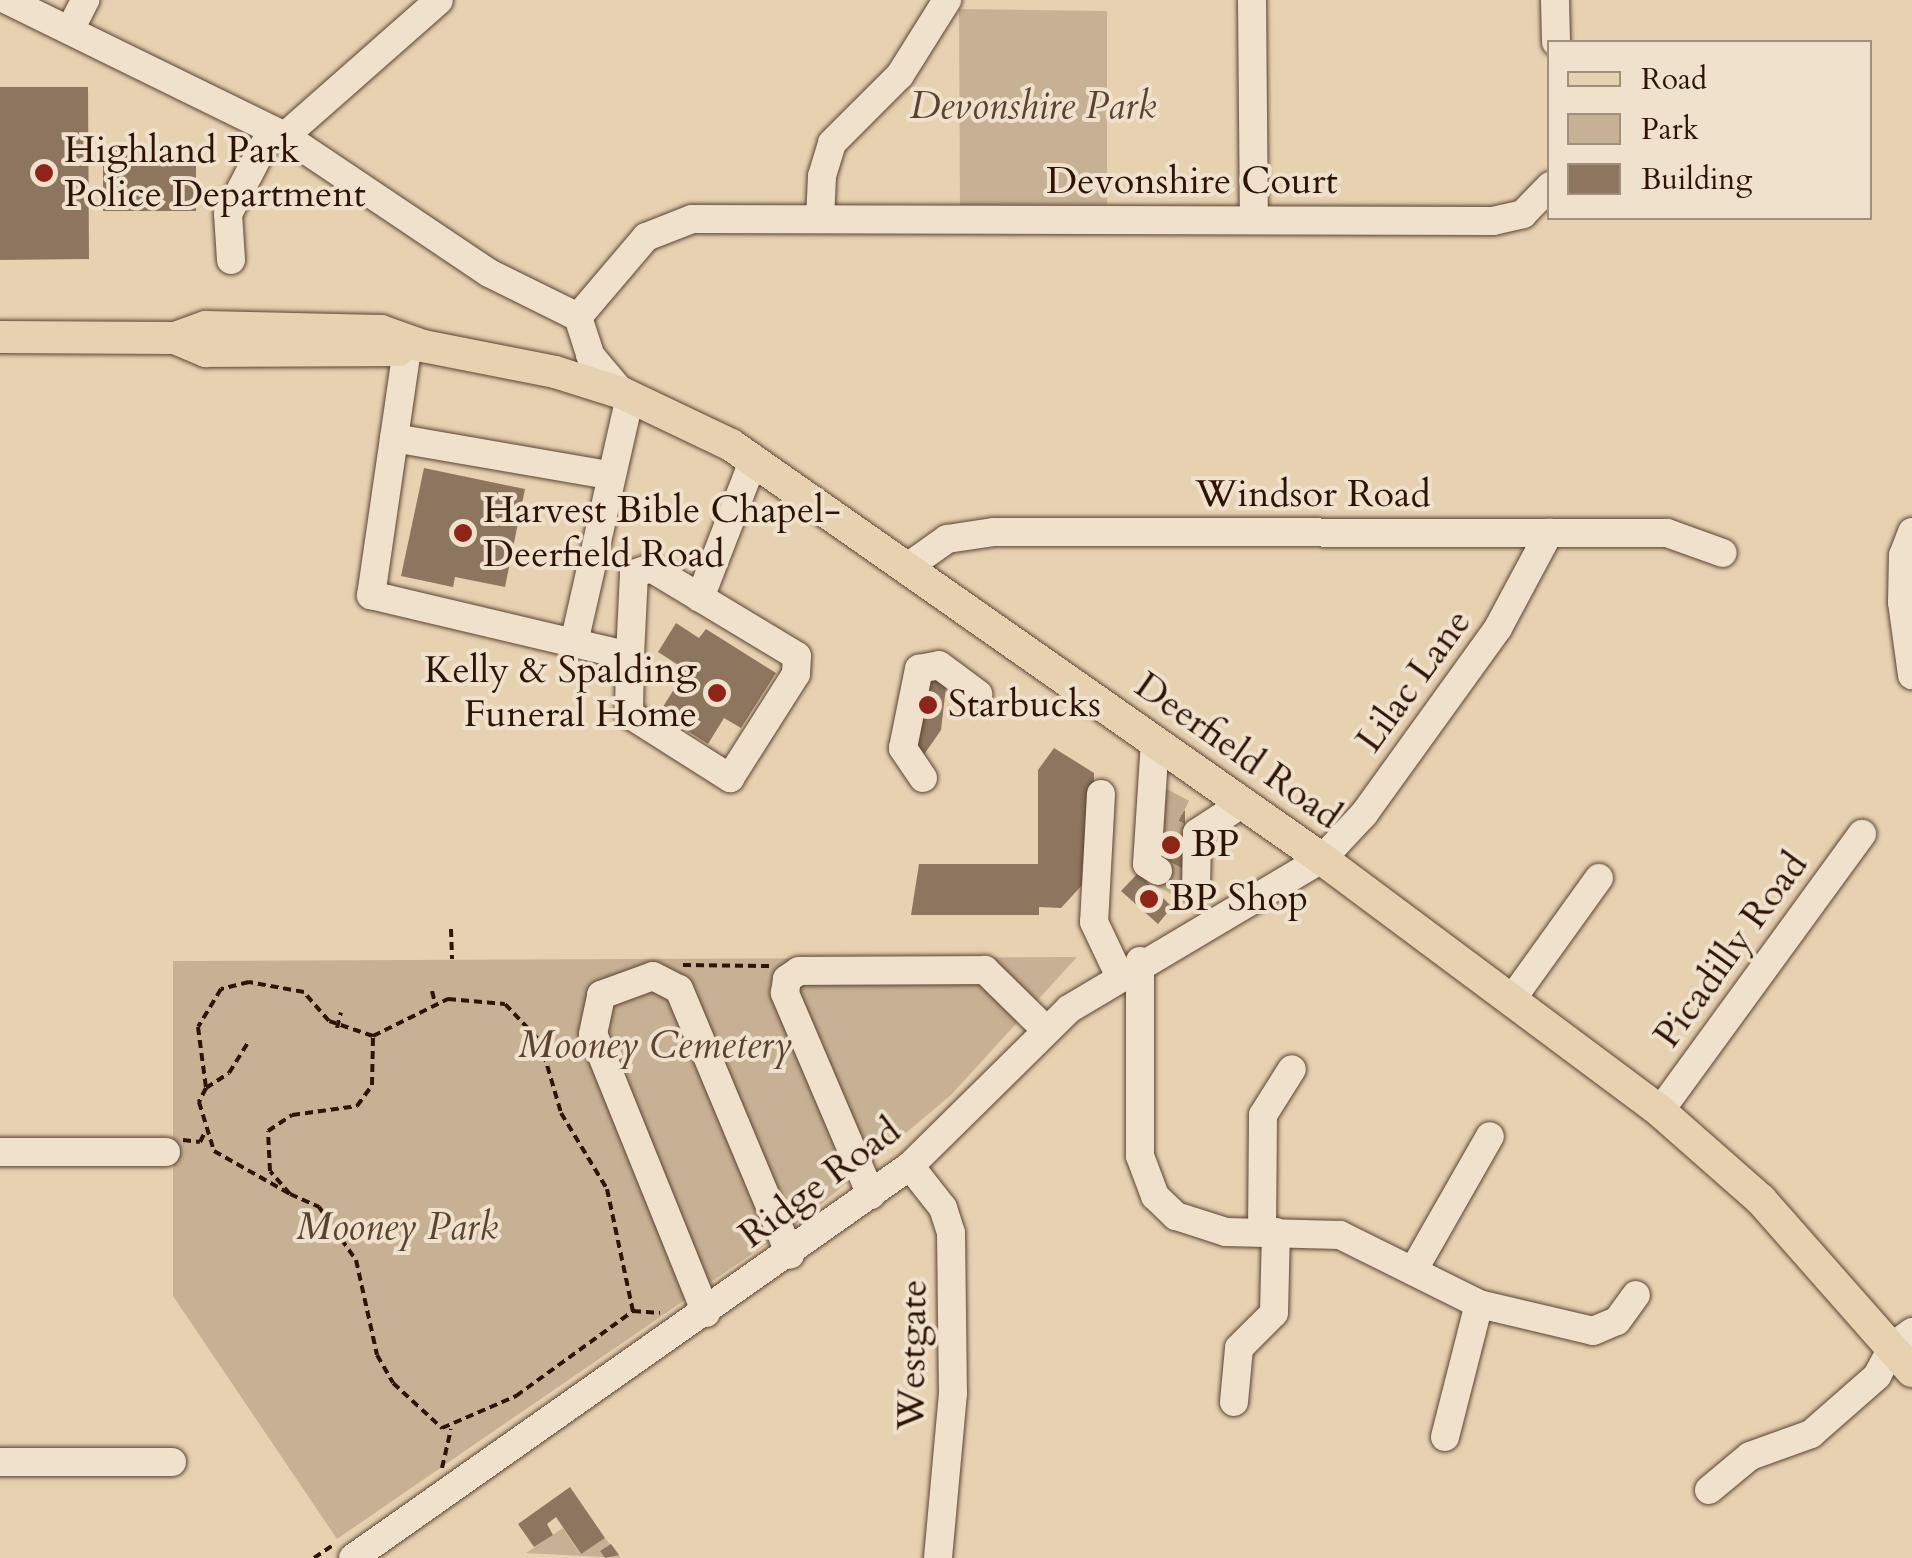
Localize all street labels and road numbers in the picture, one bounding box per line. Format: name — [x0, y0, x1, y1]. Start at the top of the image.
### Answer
street label: Devonshire Court — [1046, 159, 1338, 205]
street label: Windsor Road — [1195, 472, 1431, 518]
street label: Lilac Lane — [1347, 601, 1481, 761]
street label: Deerfield Road — [1126, 663, 1350, 839]
street label: Picadilly Road — [1645, 843, 1817, 1057]
street label: Ridge Road — [731, 1108, 909, 1258]
street label: Westgate — [889, 1279, 937, 1431]

